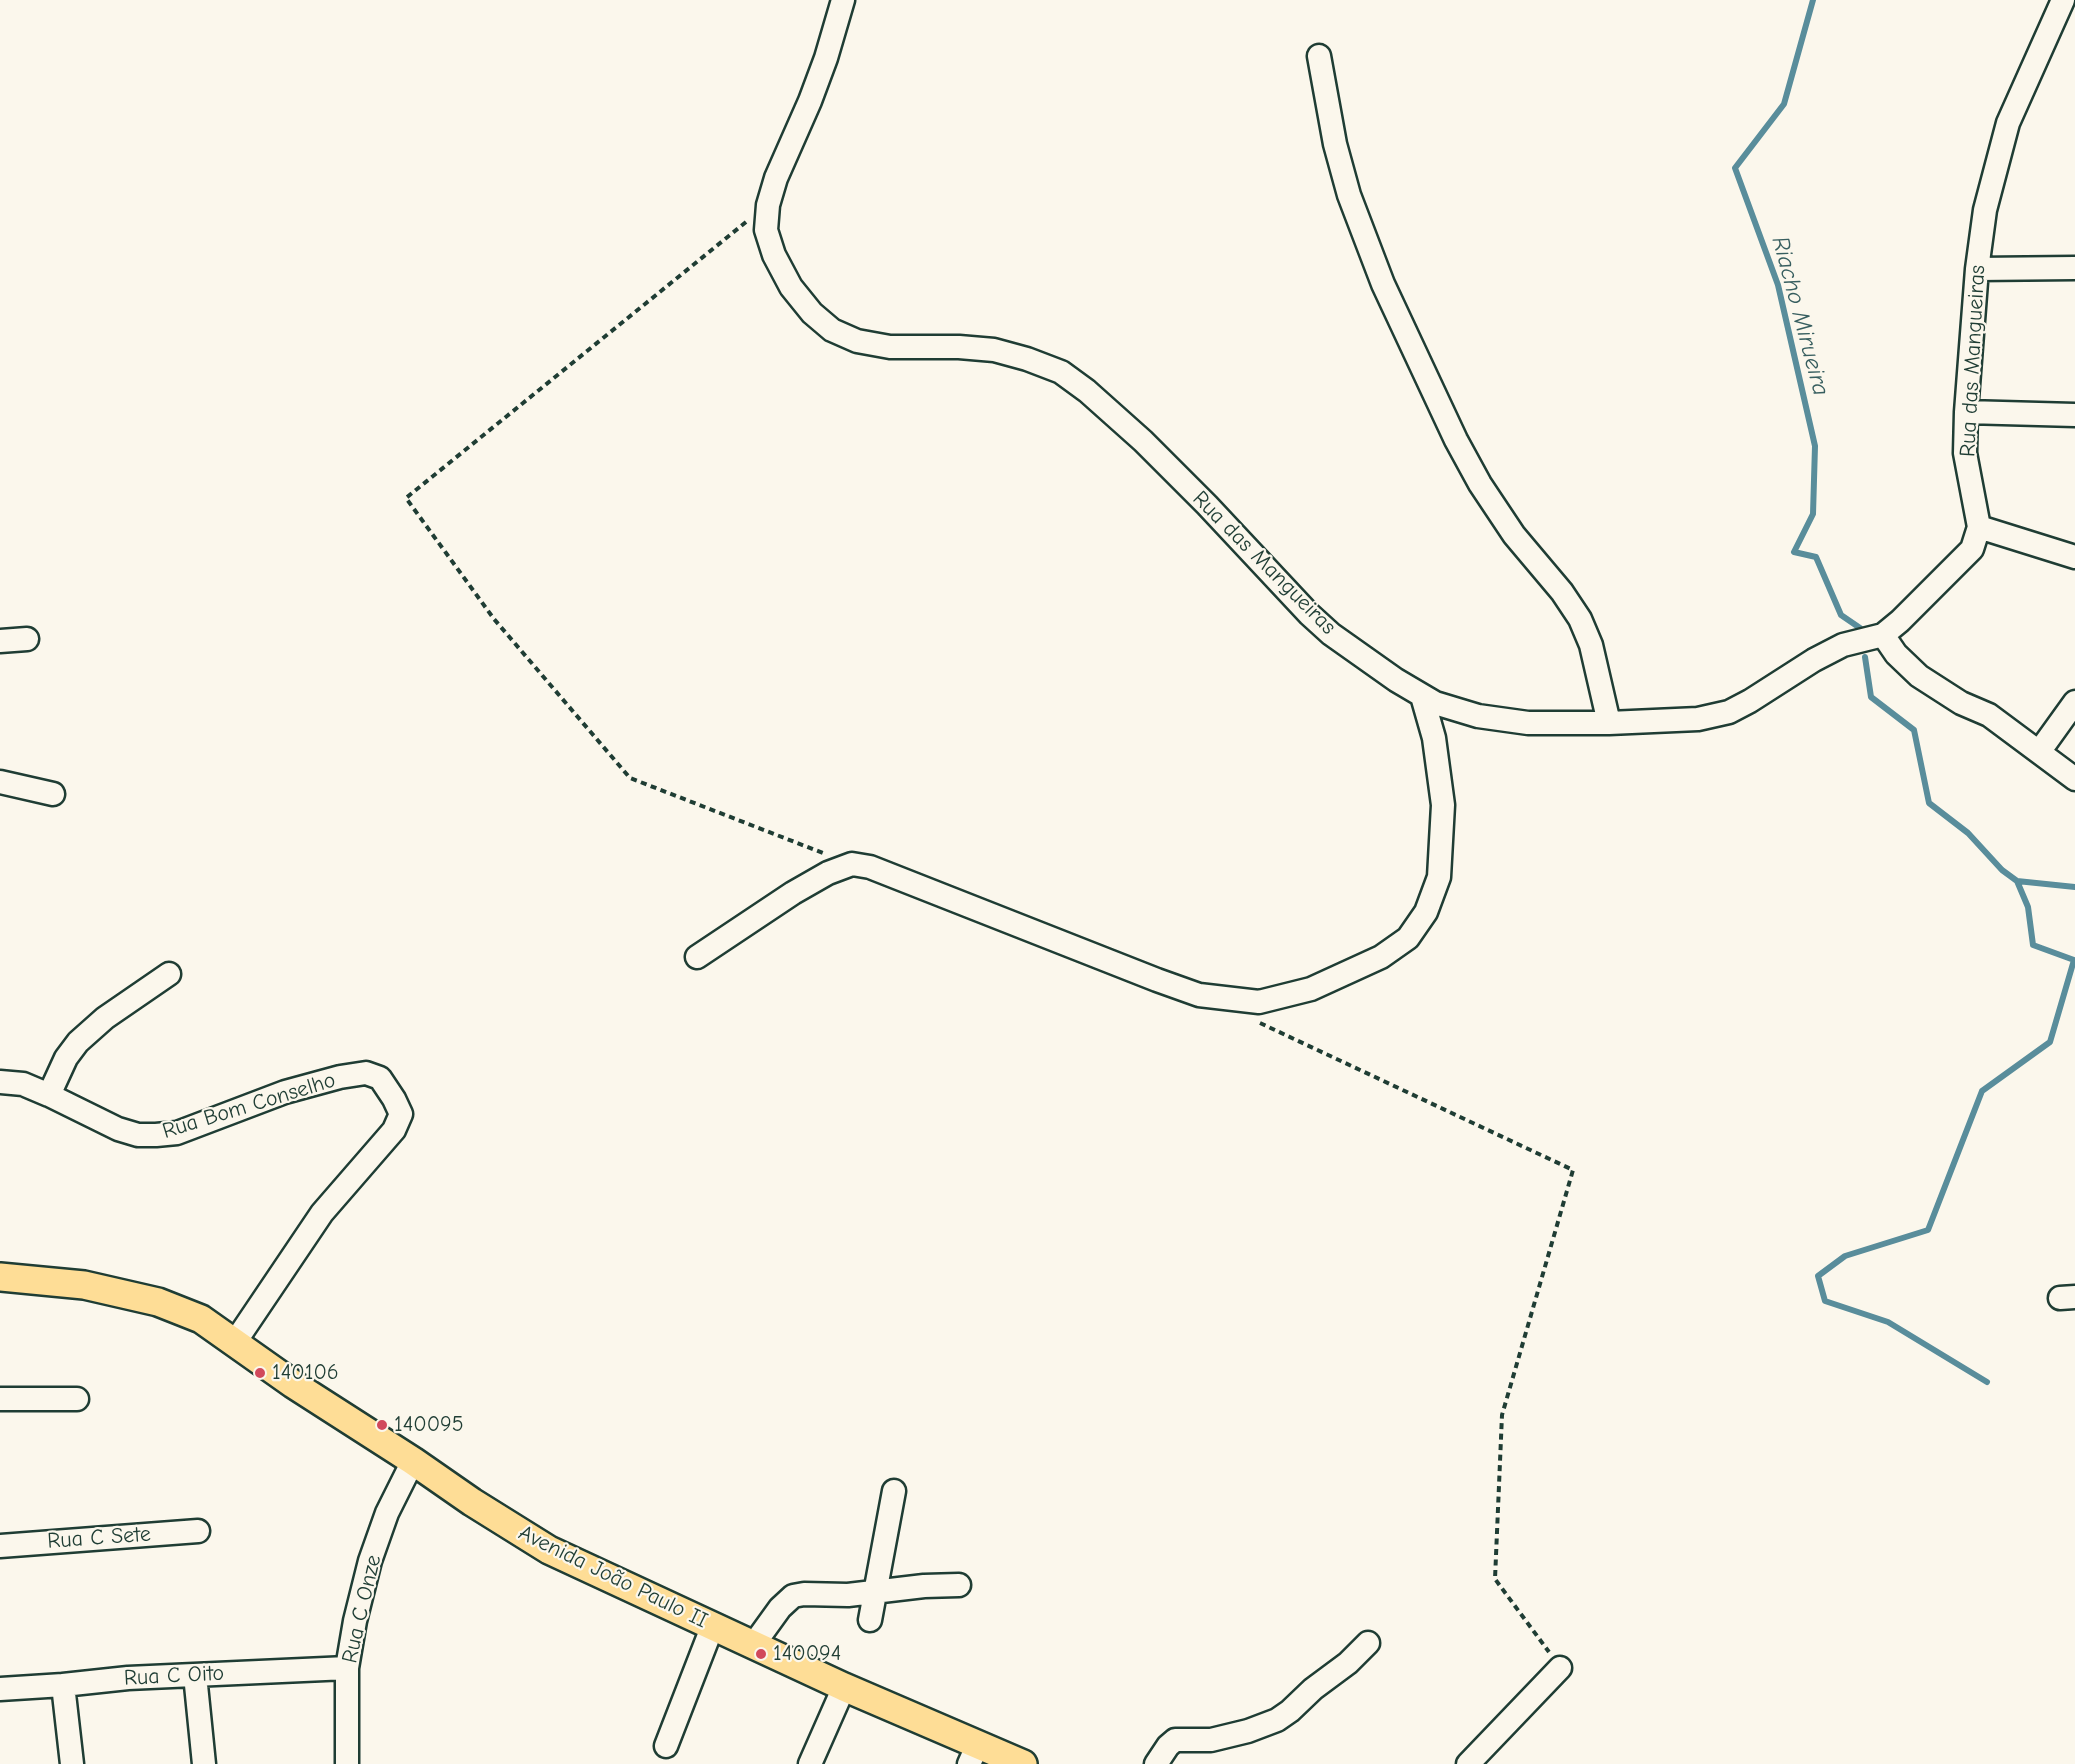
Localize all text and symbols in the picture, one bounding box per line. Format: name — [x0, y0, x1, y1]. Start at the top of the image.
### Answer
water label: Riacho Mirueira — [1765, 233, 1835, 399]
street label: Rua das Mangueiras — [1955, 264, 1991, 458]
street label: Rua das Mangueiras — [1187, 486, 1341, 640]
street label: Rua Bom Conselho — [159, 1067, 339, 1145]
place label: 140106 — [272, 1360, 339, 1386]
marker: 140106 — [253, 1366, 267, 1380]
place label: 140095 — [394, 1412, 464, 1438]
marker: 140095 — [375, 1418, 389, 1432]
street label: Avenida João Paulo II — [514, 1520, 712, 1634]
street label: Rua C Sete — [46, 1521, 152, 1555]
street label: Rua C Onze — [337, 1552, 387, 1666]
place label: 140094 — [773, 1641, 841, 1667]
marker: 140094 — [754, 1647, 768, 1661]
street label: Rua C Oito — [123, 1660, 225, 1692]

